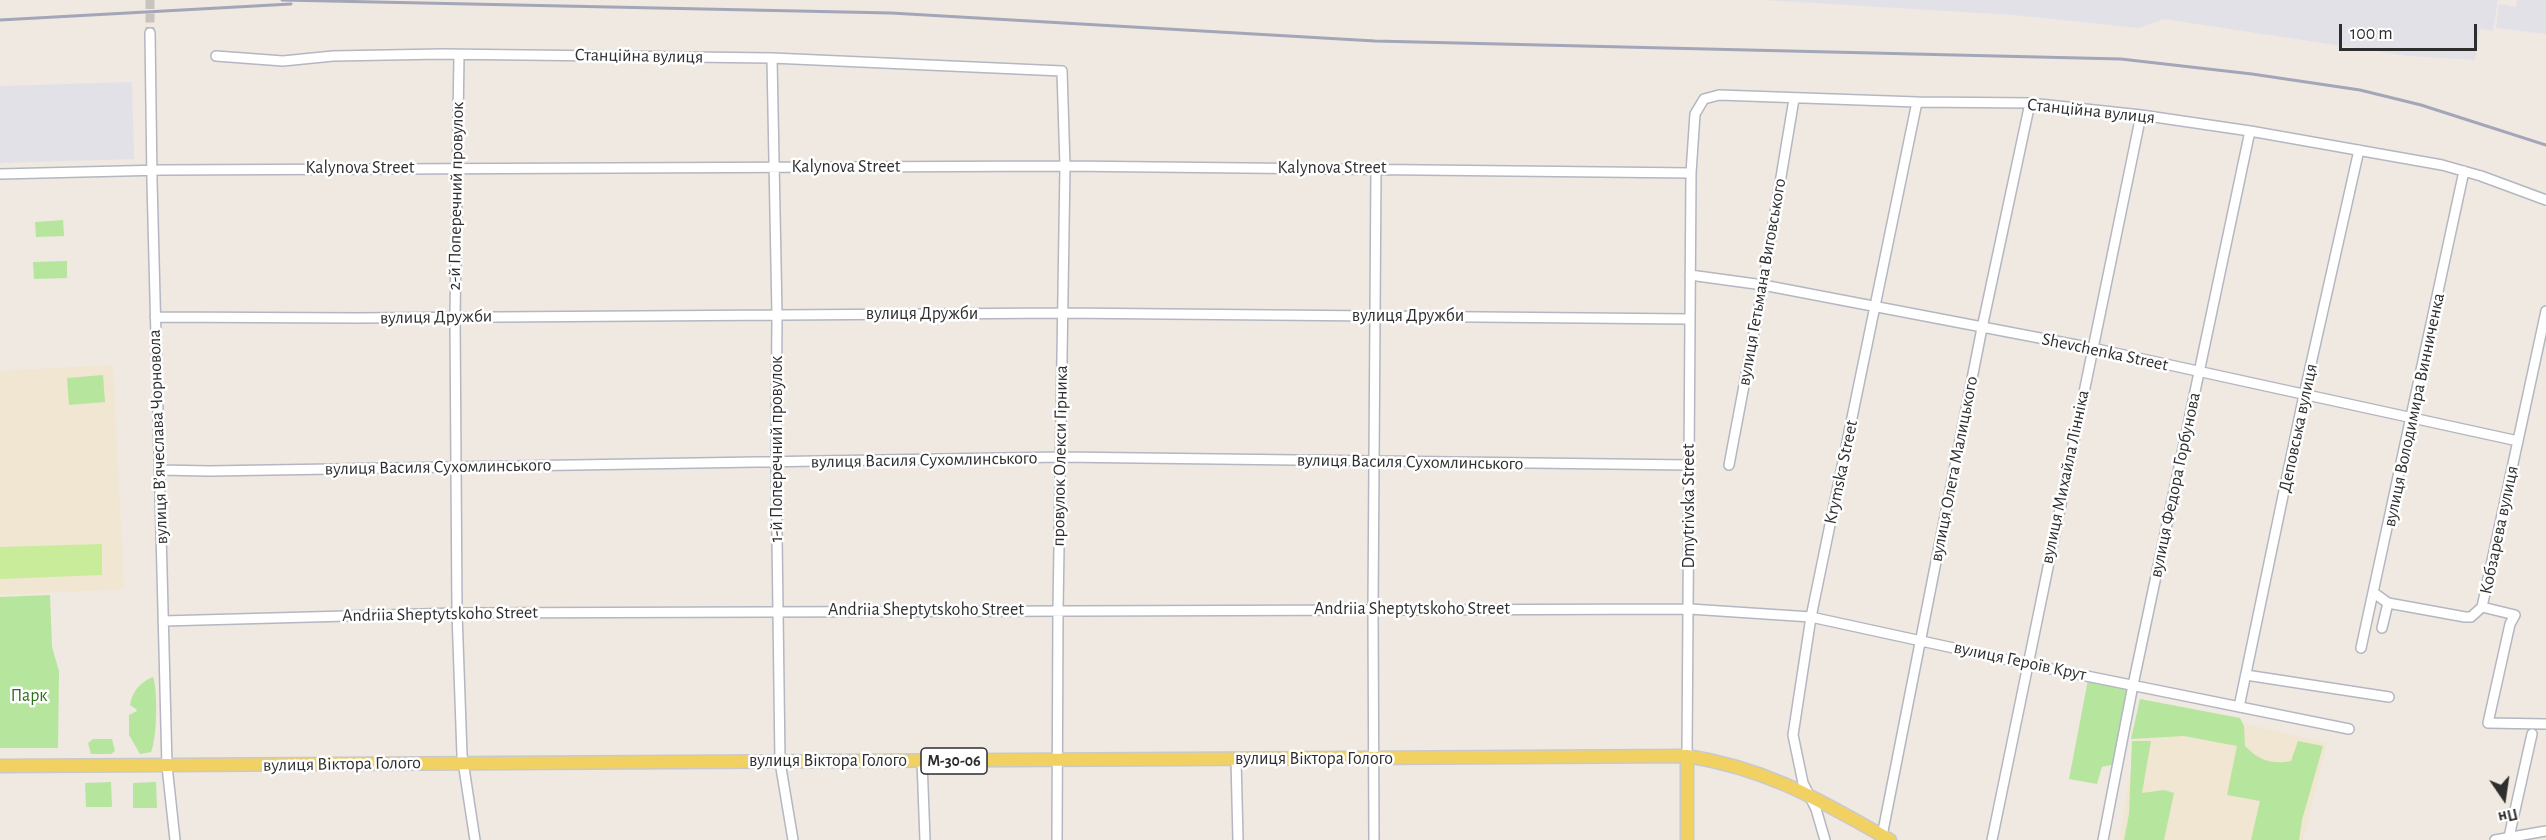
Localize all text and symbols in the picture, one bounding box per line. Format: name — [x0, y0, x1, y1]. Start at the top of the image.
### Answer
scale bar — [2342, 12, 2480, 50]
text: 100 m — [2350, 25, 2393, 43]
street label: Станційна вулиця — [574, 44, 704, 68]
street label: Станційна вулиця — [2026, 94, 2156, 128]
street label: 2-й Поперечний провулок — [444, 101, 468, 291]
street label: Kalynova Street — [792, 156, 900, 178]
street label: Kalynova Street — [306, 157, 414, 179]
street label: Kalynova Street — [1278, 157, 1386, 179]
street label: вулиця Гетьмана Виговського — [1733, 177, 1791, 387]
street label: вулиця Володимира Винниченка — [2379, 291, 2449, 529]
street label: вулиця Дружби — [866, 303, 978, 325]
street label: вулиця Дружби — [380, 305, 492, 329]
street label: вулиця Дружби — [1352, 305, 1464, 327]
street label: Shevchenka Street — [2040, 328, 2170, 376]
street label: вулиця Вʼячеслава Чорновола — [143, 329, 173, 545]
street label: 1-й Поперечний провулок — [766, 356, 788, 542]
street label: Деповська вулиця — [2274, 362, 2322, 494]
street label: провулок Олекси Гірника — [1048, 365, 1072, 547]
street label: вулиця Олега Малицького — [1925, 374, 1983, 564]
street label: вулиця Михайла Лінніка — [2036, 388, 2094, 566]
street label: вулиця Федора Горбунова — [2145, 390, 2205, 580]
street label: Krymska Street — [1819, 418, 1863, 526]
street label: Dmytrivska Street — [1678, 443, 1700, 569]
street label: вулиця Василя Сухомлинського — [811, 447, 1037, 473]
street label: вулиця Василя Сухомлинського — [1297, 449, 1523, 475]
street label: вулиця Василя Сухомлинського — [325, 454, 551, 480]
street label: Кобзарева вулиця — [2475, 464, 2523, 596]
street label: Andriia Sheptytskoho Street — [1314, 598, 1510, 620]
street label: Andriia Sheptytskoho Street — [828, 599, 1024, 621]
street label: Andriia Sheptytskoho Street — [342, 601, 538, 627]
street label: вулиця Героїв Крут — [1952, 636, 2088, 686]
park label: Парк — [10, 685, 48, 707]
road number: М-30-06 — [921, 748, 987, 774]
street label: вулиця Віктора Голого — [1235, 748, 1393, 770]
street label: вулиця Віктора Голого — [749, 750, 907, 772]
street label: вулиця Віктора Голого — [263, 752, 421, 776]
north arrow — [2474, 768, 2534, 828]
text: Пн — [2497, 806, 2519, 826]

